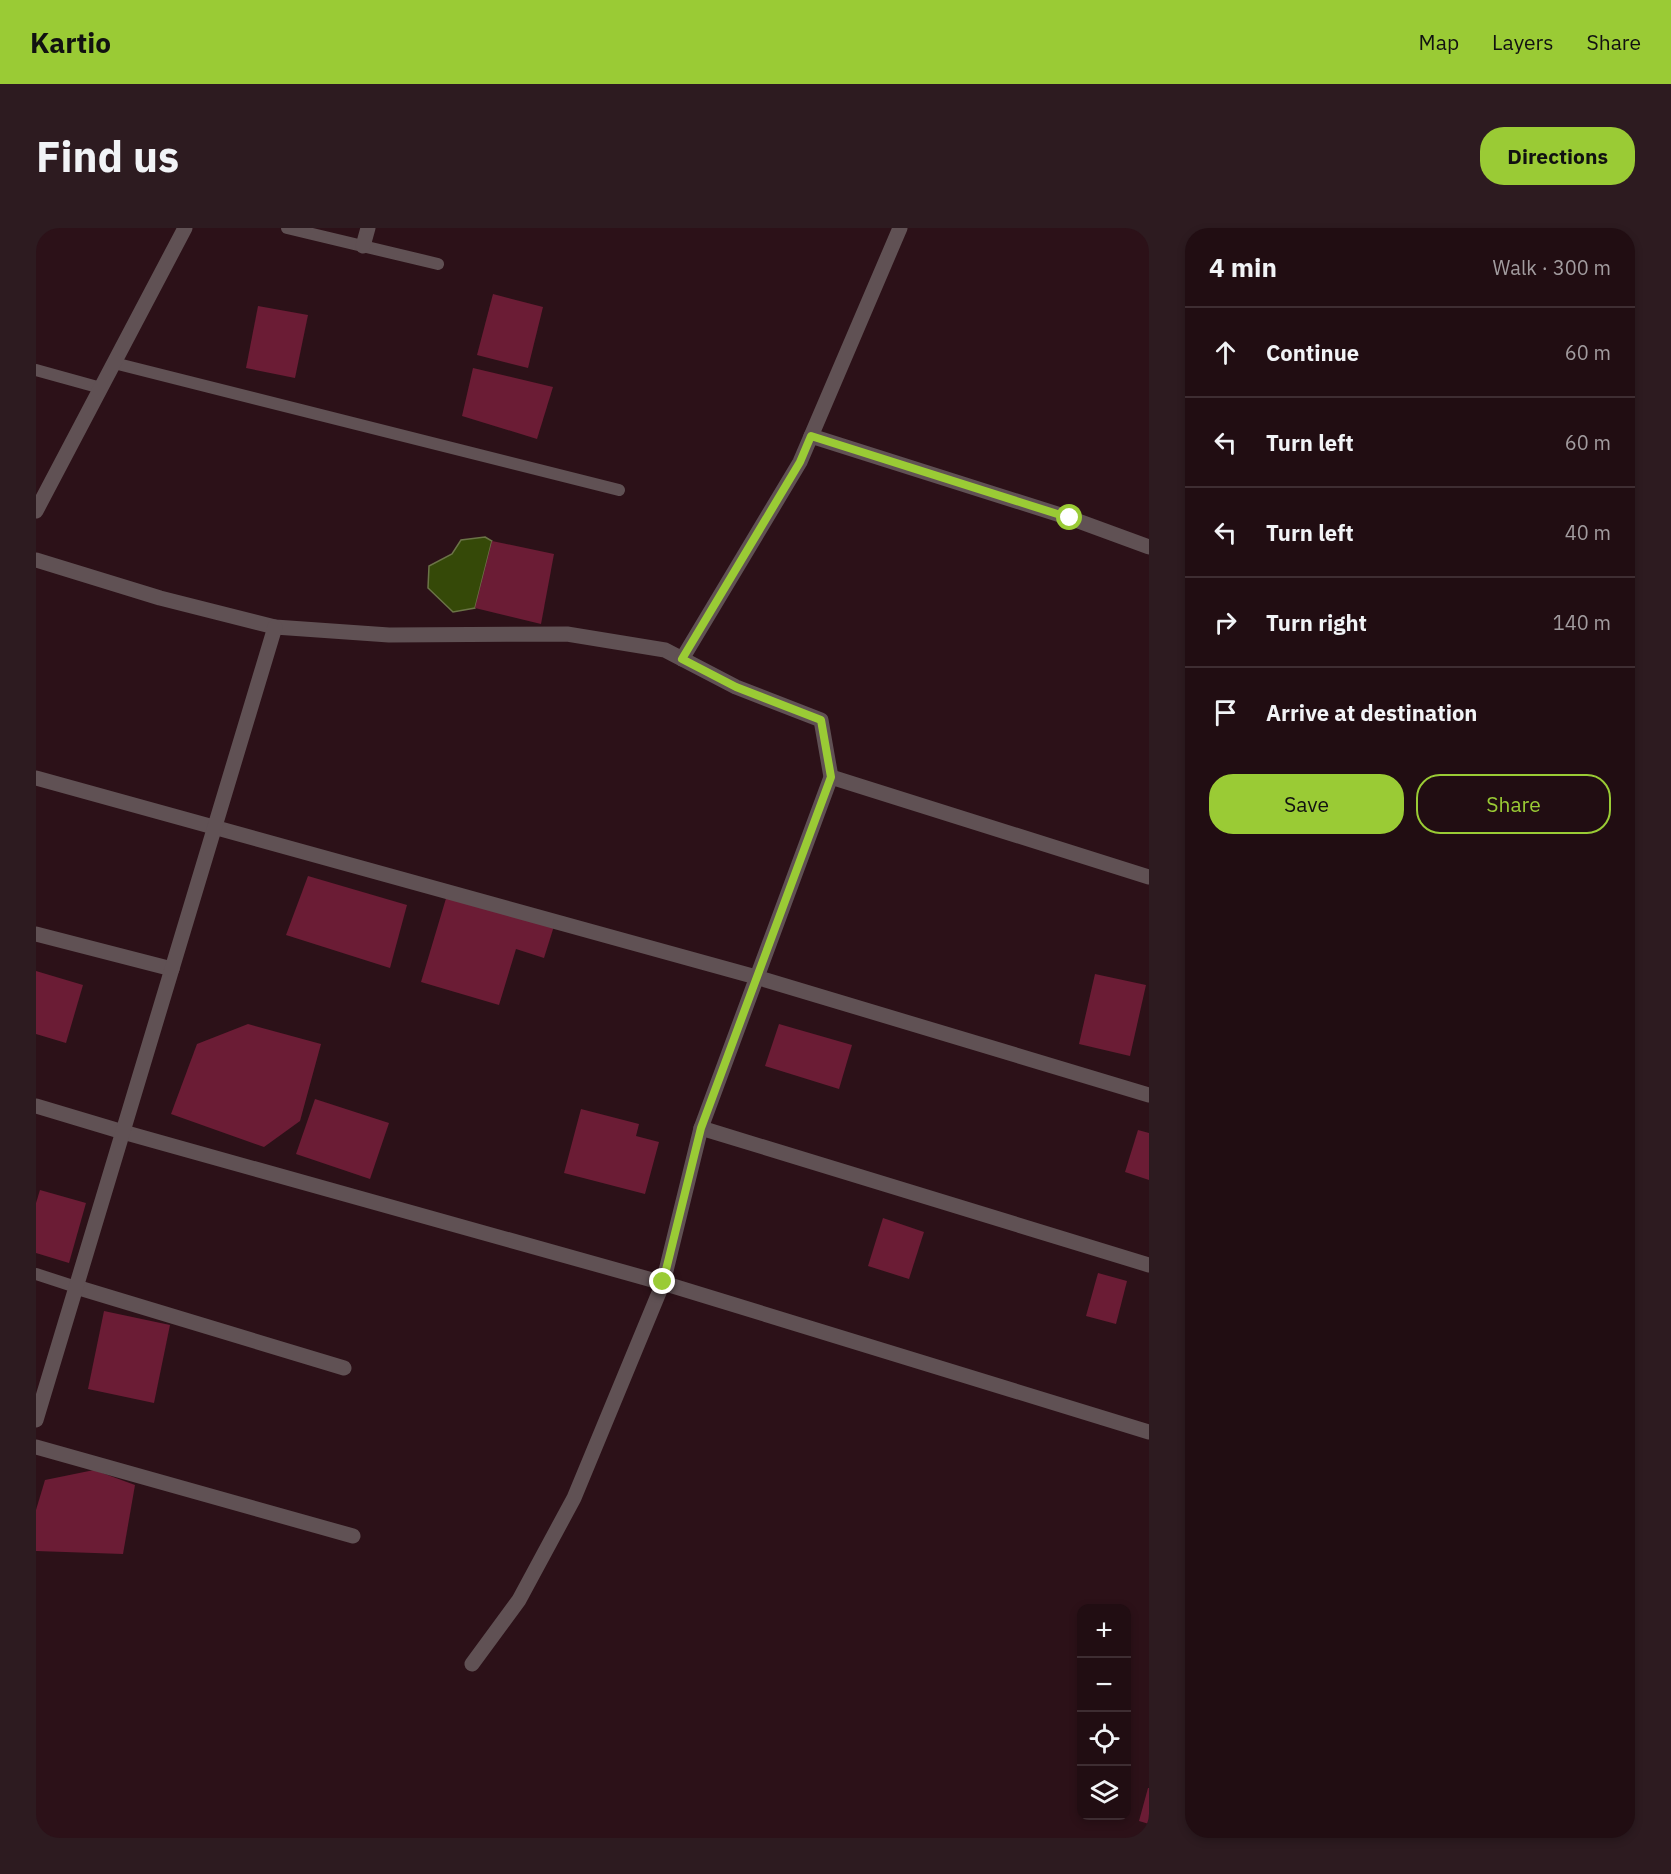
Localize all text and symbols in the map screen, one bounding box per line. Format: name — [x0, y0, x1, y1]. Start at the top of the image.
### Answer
text: Kartio — [30, 24, 111, 61]
text: Map — [1419, 28, 1459, 56]
text: Layers — [1492, 28, 1554, 56]
text: Share — [1587, 28, 1641, 56]
button: Directions — [1480, 127, 1635, 185]
text: Find us — [36, 129, 179, 184]
text: 4 min — [1209, 250, 1277, 284]
text: Walk · 300 m — [1493, 254, 1611, 281]
icon: ahead — [1209, 336, 1242, 369]
text: Continue — [1266, 338, 1359, 367]
text: 60 m — [1565, 339, 1611, 366]
icon: left — [1209, 426, 1242, 459]
text: Turn left — [1266, 428, 1354, 457]
text: 60 m — [1565, 429, 1611, 456]
route start — [1056, 504, 1082, 530]
icon: left — [1209, 516, 1242, 549]
text: Turn left — [1266, 518, 1354, 547]
text: 40 m — [1565, 519, 1611, 546]
icon: right — [1209, 606, 1242, 639]
text: Turn right — [1266, 608, 1367, 637]
text: 140 m — [1553, 609, 1611, 636]
icon: arrive — [1209, 696, 1242, 729]
text: Arrive at destination — [1266, 698, 1477, 727]
button: Save — [1209, 774, 1404, 834]
button: Share — [1416, 774, 1611, 834]
route end — [649, 1268, 675, 1294]
map controls — [1077, 1604, 1131, 1820]
button: + — [1077, 1604, 1131, 1658]
button: − — [1077, 1658, 1131, 1712]
button: locate — [1077, 1712, 1131, 1766]
button: layers — [1077, 1766, 1131, 1820]

